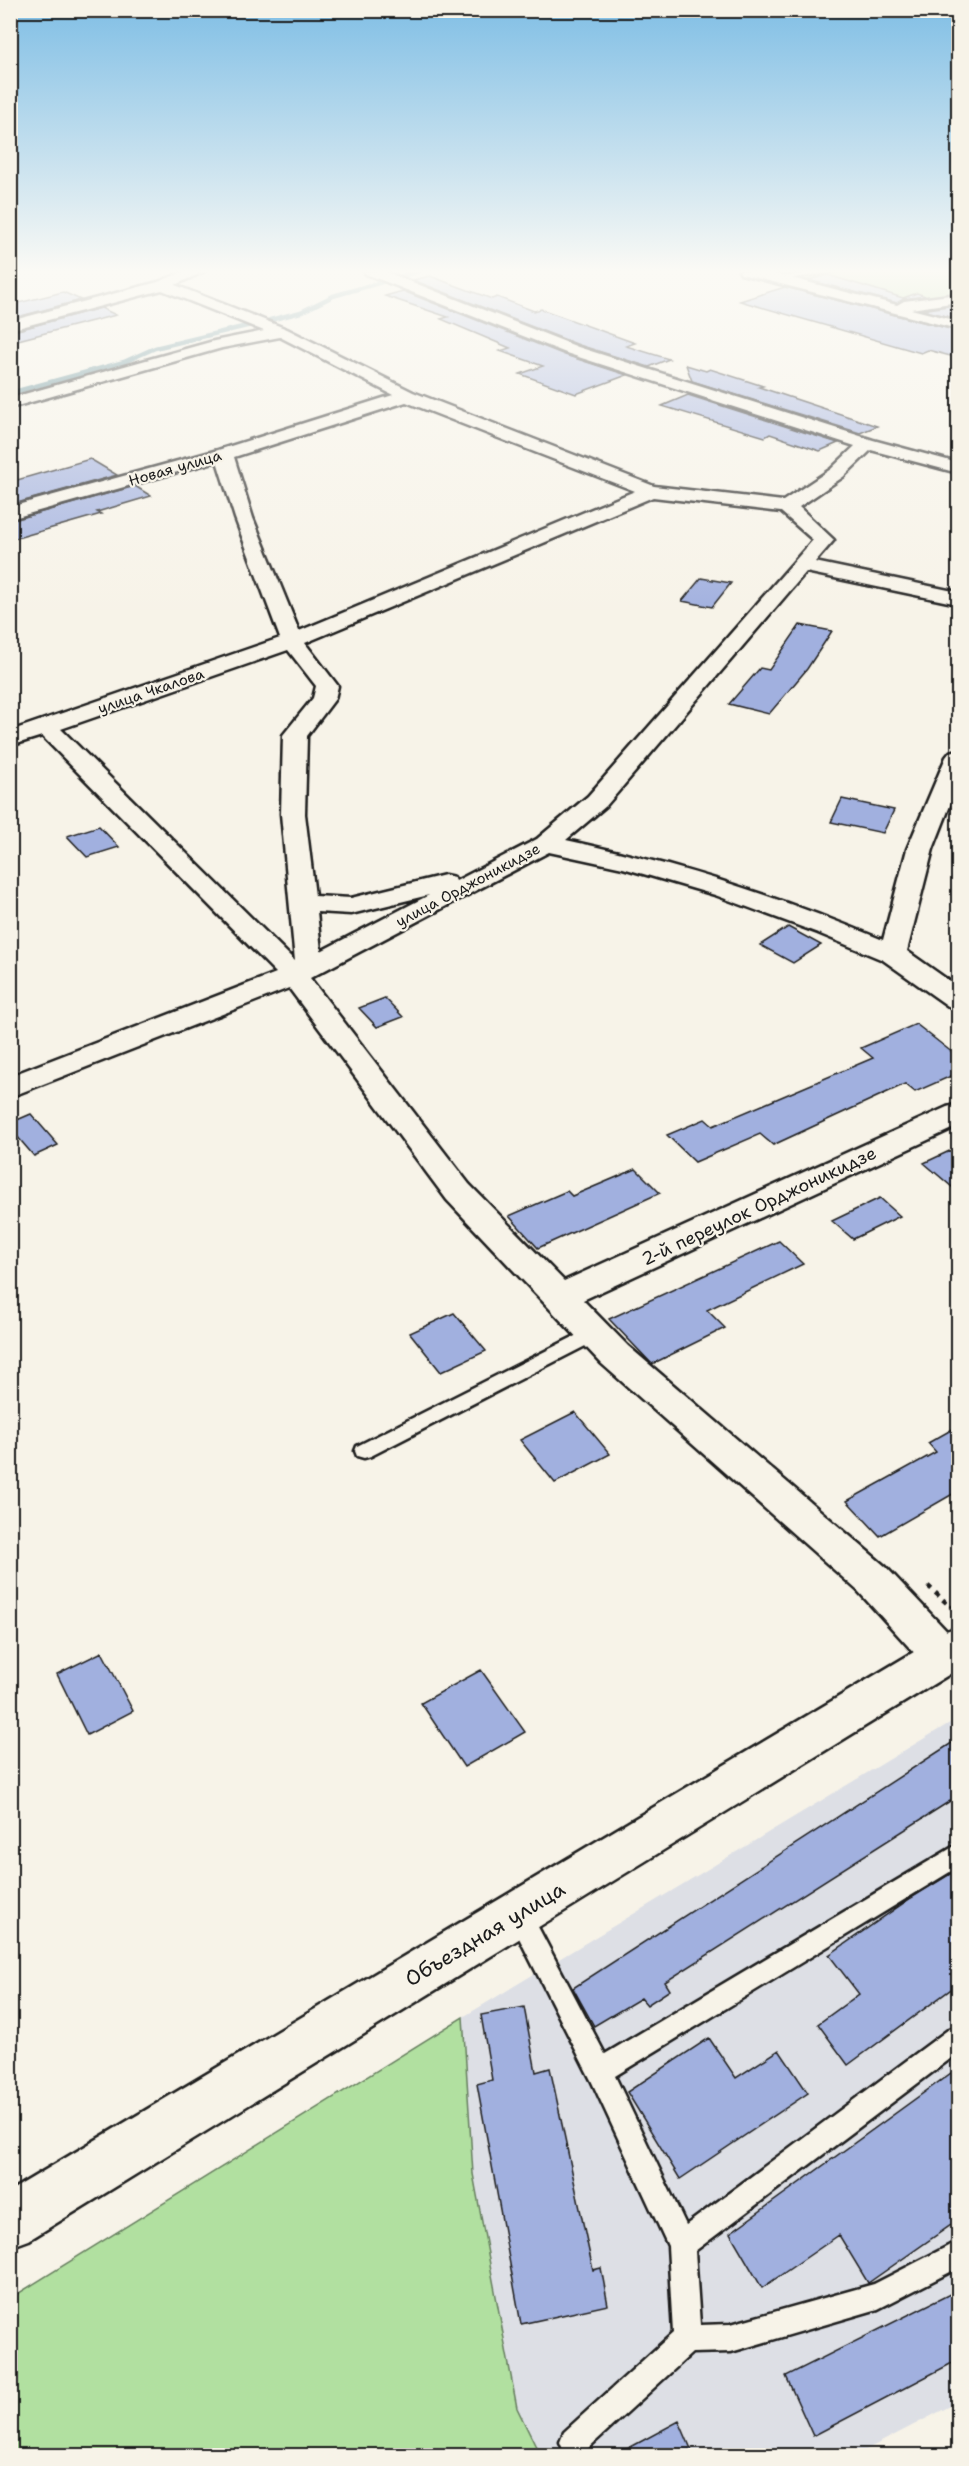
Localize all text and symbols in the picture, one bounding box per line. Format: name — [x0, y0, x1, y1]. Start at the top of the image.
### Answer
street label: Новая улица — [126, 445, 224, 491]
street label: улица Чкалова — [95, 663, 207, 719]
street label: улица Орджоникидзе — [392, 838, 544, 932]
street label: 2-й переулок Орджоникидзе — [638, 1141, 880, 1271]
street label: Объездная улица — [400, 1875, 570, 1993]

